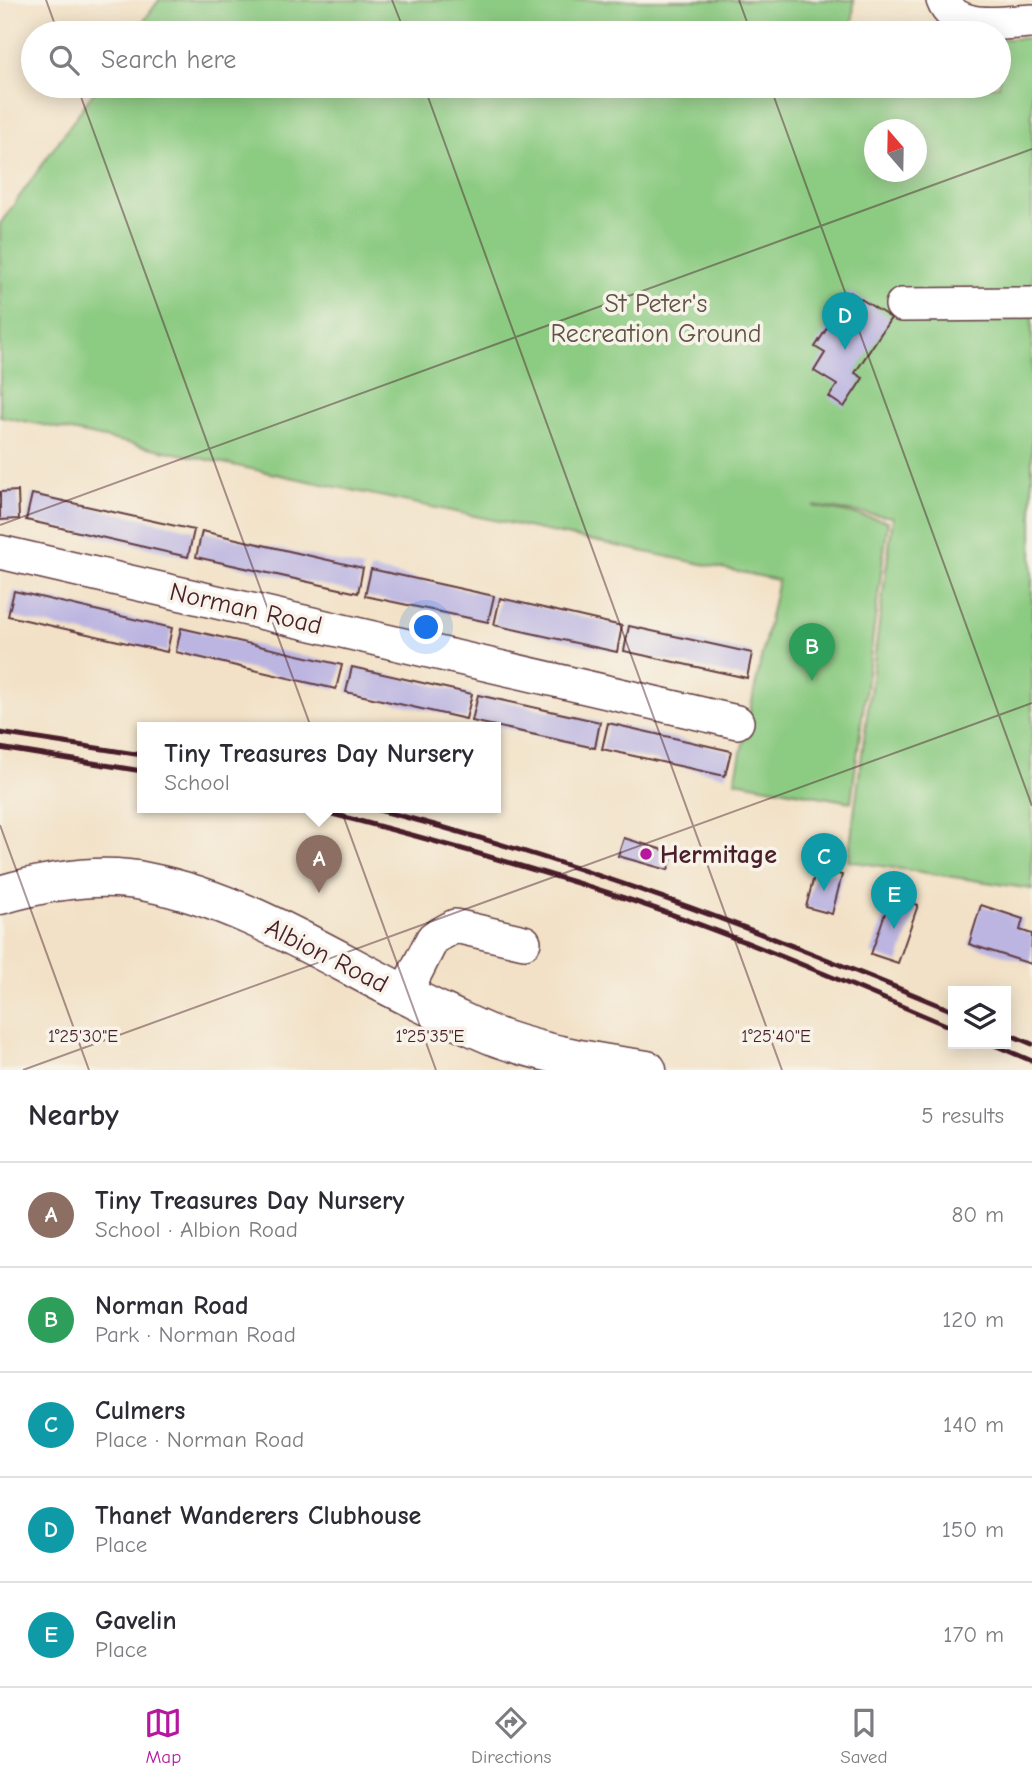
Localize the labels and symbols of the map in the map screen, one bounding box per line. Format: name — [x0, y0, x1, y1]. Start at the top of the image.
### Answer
north arrow — [864, 119, 927, 182]
park label: St Peter's Recreation Ground — [551, 289, 761, 349]
pin: D — [822, 292, 868, 350]
street label: Norman Road — [167, 577, 325, 641]
your location — [409, 610, 443, 644]
pin: B — [789, 623, 835, 681]
pin: C — [801, 833, 847, 891]
pin: A — [296, 835, 342, 893]
place label: Hermitage — [660, 840, 777, 870]
marker: Hermitage — [638, 846, 654, 862]
pin: E — [871, 871, 917, 929]
street label: Albion Road — [260, 912, 393, 1000]
text: 1°25'30"E — [48, 1026, 118, 1047]
text: 1°25'35"E — [396, 1026, 465, 1047]
text: 1°25'40"E — [741, 1026, 811, 1047]

